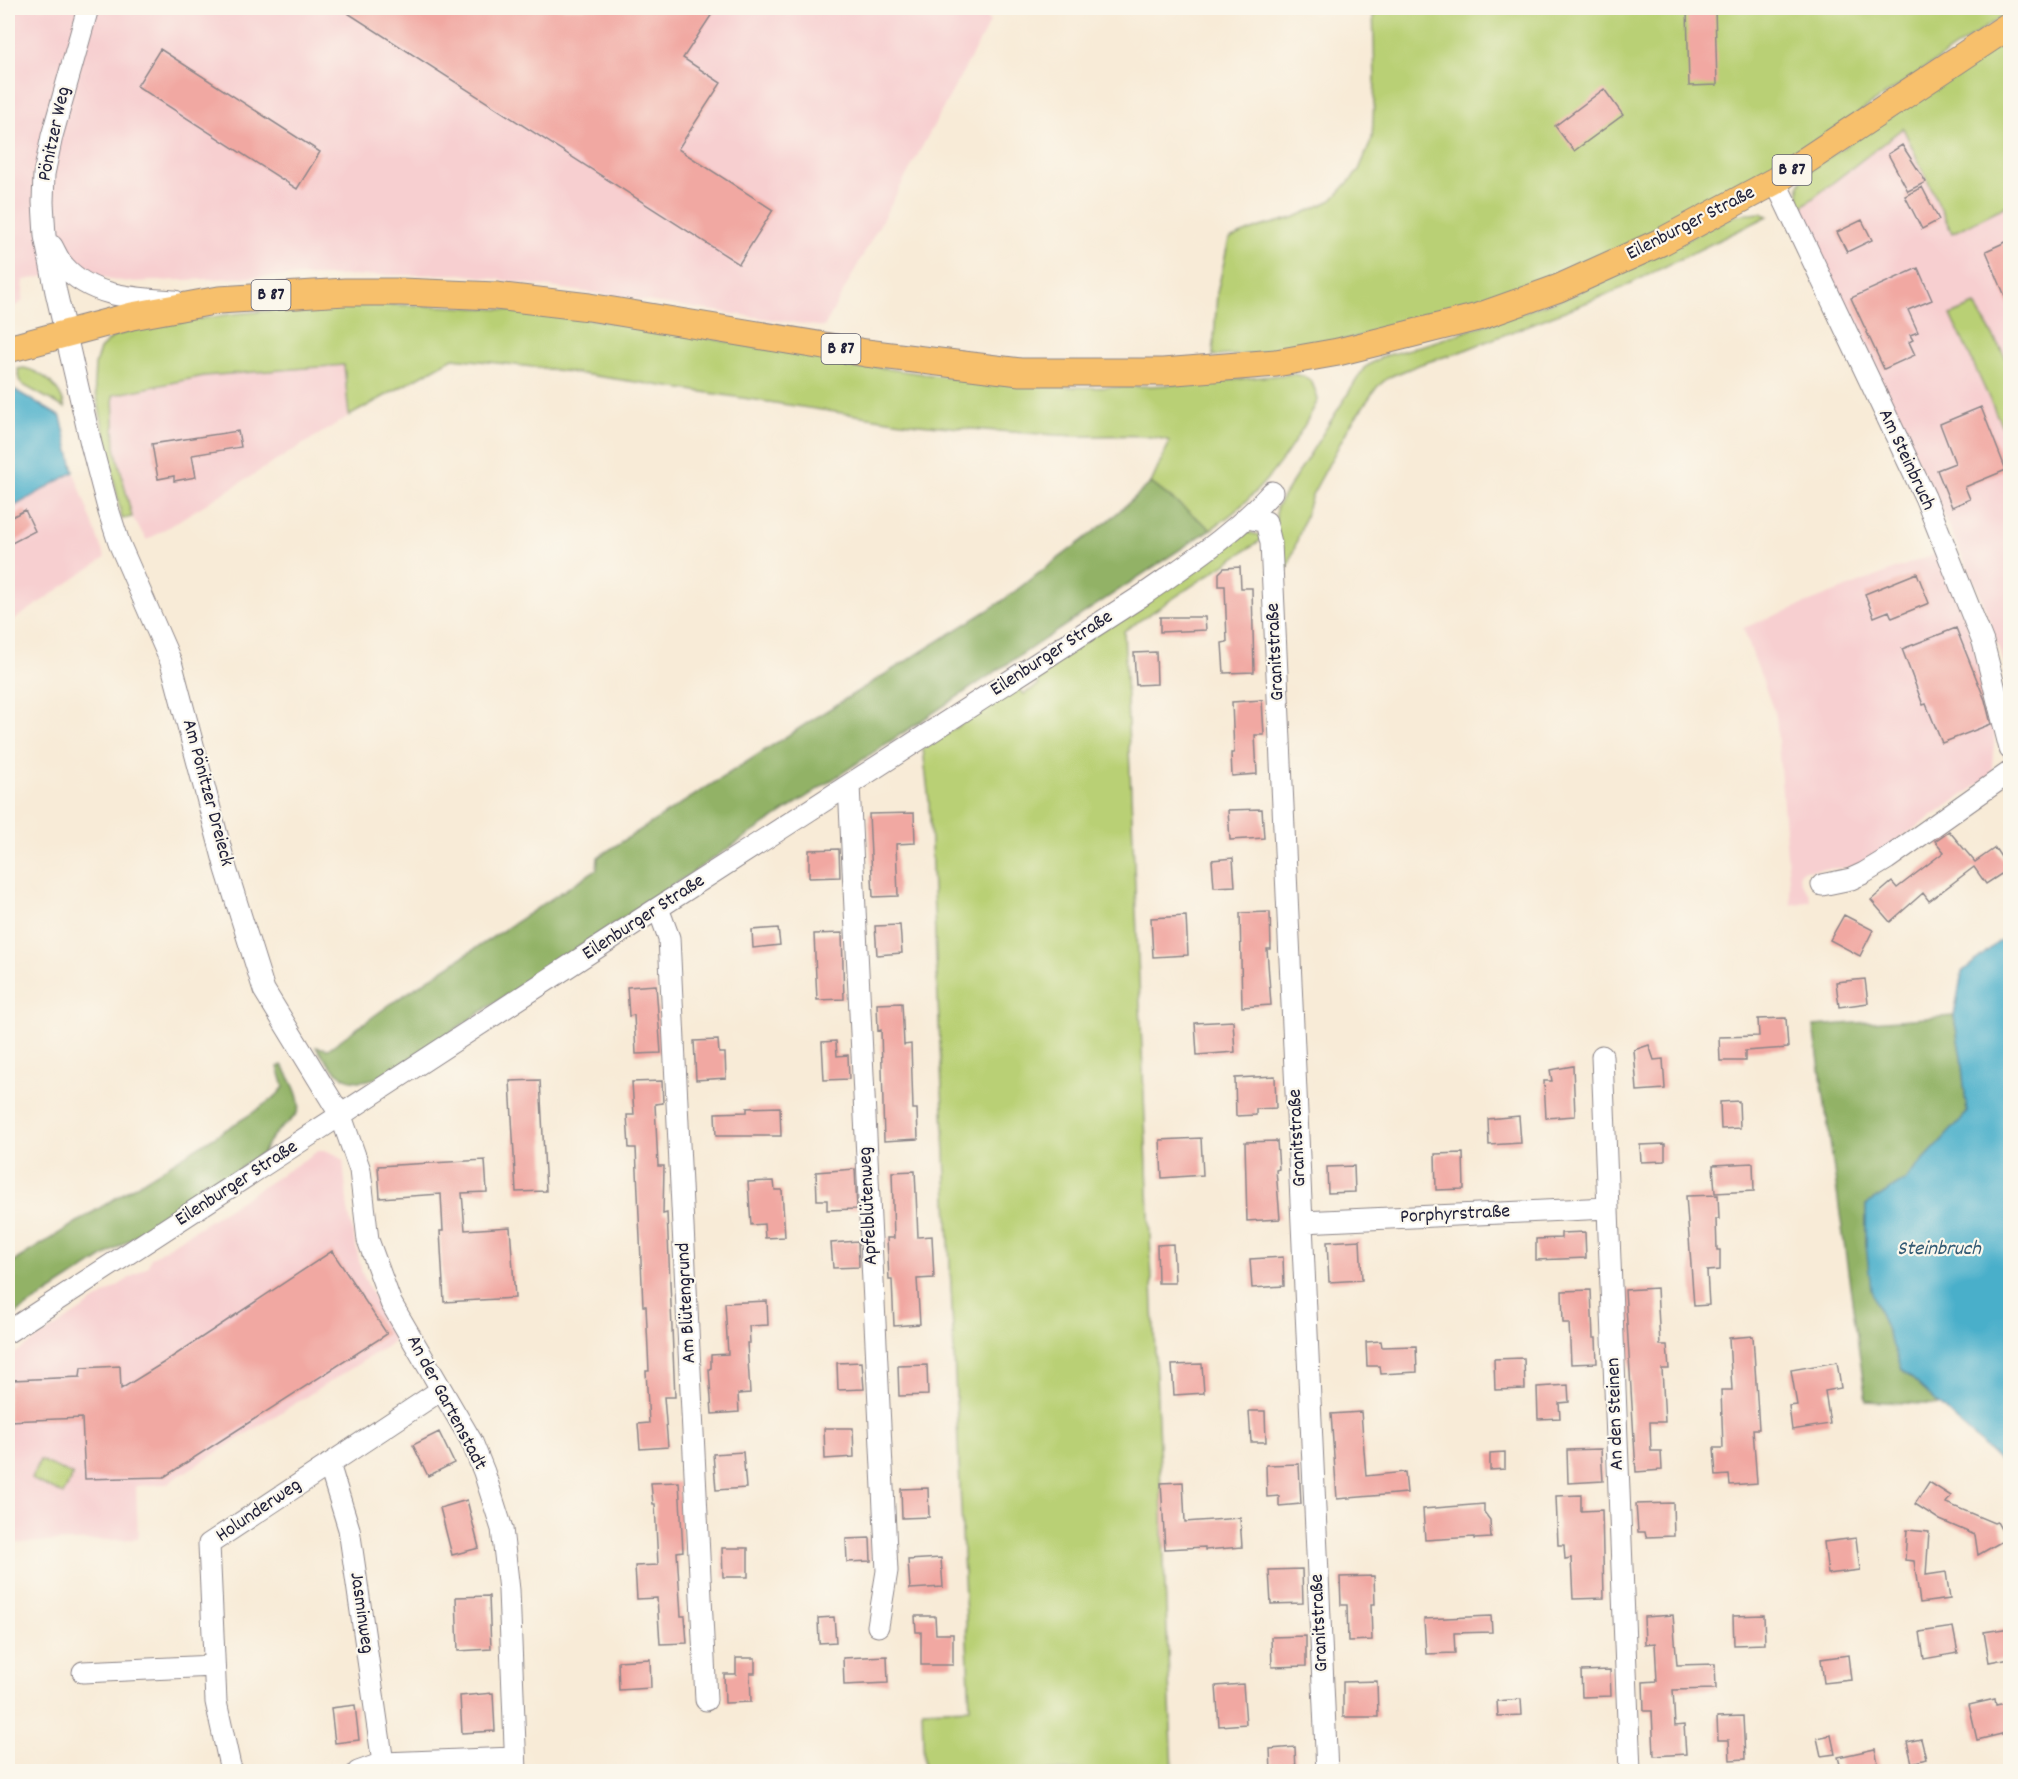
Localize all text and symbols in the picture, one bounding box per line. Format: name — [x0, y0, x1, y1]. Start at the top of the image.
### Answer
street label: Pönitzer Weg — [31, 84, 79, 184]
road number: B 87 — [1772, 155, 1812, 185]
street label: Eilenburger Straße — [1622, 179, 1760, 269]
road number: B 87 — [252, 280, 290, 310]
road number: B 87 — [822, 334, 860, 364]
street label: Am Steinbruch — [1870, 405, 1942, 515]
street label: Granitstraße — [1259, 602, 1293, 702]
street label: Eilenburger Straße — [985, 604, 1119, 704]
street label: Am Pönitzer Dreieck — [174, 716, 240, 870]
street label: Eilenburger Straße — [577, 868, 711, 968]
street label: Granitstraße — [1281, 1088, 1315, 1188]
street label: Eilenburger Straße — [170, 1134, 304, 1234]
street label: Apfelblütenweg — [852, 1146, 886, 1266]
street label: Porphyrstraße — [1399, 1198, 1511, 1232]
water label: Steinbruch — [1897, 1235, 1982, 1265]
street label: Am Blütengrund — [670, 1242, 704, 1364]
street label: An der Gartenstadt — [399, 1331, 493, 1475]
street label: An den Steinen — [1600, 1357, 1632, 1471]
street label: Holunderweg — [211, 1472, 307, 1550]
street label: Jasminweg — [341, 1570, 381, 1656]
street label: Granitstraße — [1303, 1573, 1337, 1673]

